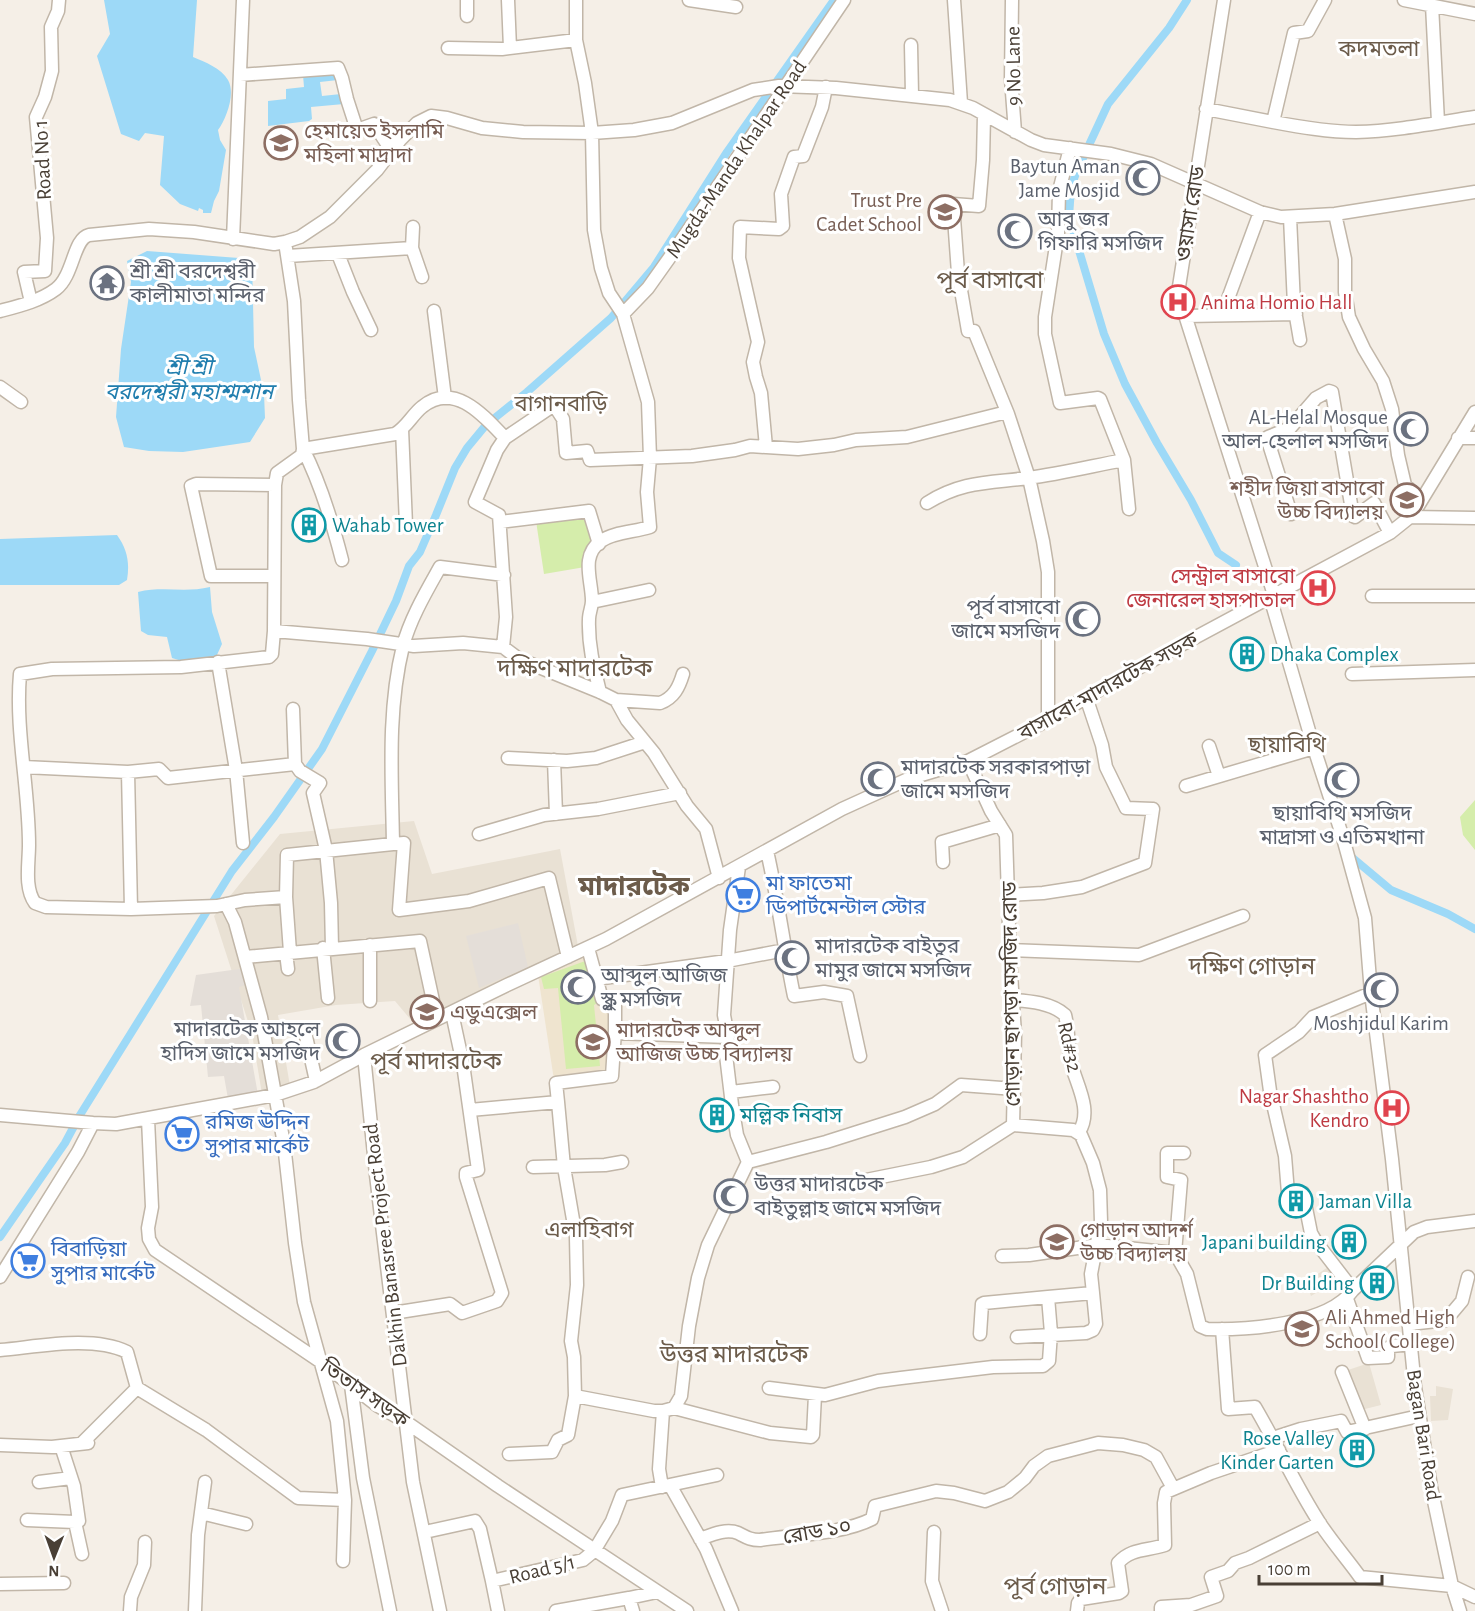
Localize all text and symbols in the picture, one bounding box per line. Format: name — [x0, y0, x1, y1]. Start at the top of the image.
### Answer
street label: 9 No Lane — [1002, 26, 1025, 106]
district label: কদমতলা — [1338, 38, 1421, 60]
street label: Mugda-Manda Khalpar Road — [662, 56, 811, 262]
street label: Road No 1 — [30, 119, 55, 201]
place label: হেমায়েত ইসলামি মহিলা মাদ্রাদা — [303, 119, 445, 166]
school or university icon: হেমায়েত ইসলামি মহিলা মাদ্রাদা — [263, 125, 299, 161]
place label: Baytun Aman Jame Mosjid — [1010, 156, 1120, 201]
mosque icon: Baytun Aman Jame Mosjid — [1125, 160, 1161, 196]
street label: ওয়াসা রোড — [1173, 163, 1209, 264]
place label: Trust Pre Cadet School — [816, 190, 922, 235]
school or university icon: Trust Pre Cadet School — [927, 194, 963, 230]
place label: আবু জর গিফারি মসজিদ — [1037, 209, 1163, 254]
mosque icon: আবু জর গিফারি মসজিদ — [997, 213, 1033, 249]
place label: শ্রী শ্রী বরদেশ্বরী কালীমাতা মন্দির — [129, 259, 265, 306]
temple icon: শ্রী শ্রী বরদেশ্বরী কালীমাতা মন্দির — [89, 265, 125, 301]
district label: পূর্ব বাসাবো — [937, 265, 1044, 294]
hospital icon: Anima Homio Hall — [1160, 284, 1196, 320]
place label: Anima Homio Hall — [1201, 292, 1353, 313]
water label: শ্রী শ্রী বরদেশ্বরী মহাশ্মশান — [105, 354, 277, 403]
district label: বাগানবাড়ি — [514, 391, 608, 415]
place label: AL-Helal Mosque আল-হেলাল মসজিদ — [1221, 407, 1388, 452]
mosque icon: AL-Helal Mosque আল-হেলাল মসজিদ — [1393, 411, 1429, 447]
place label: শহীদ জিয়া বাসাবো উচ্চ বিদ্যালয় — [1228, 476, 1385, 523]
school or university icon: শহীদ জিয়া বাসাবো উচ্চ বিদ্যালয় — [1389, 482, 1425, 518]
building icon: Wahab Tower — [291, 507, 327, 543]
place label: Wahab Tower — [332, 515, 444, 536]
place label: সেন্ট্রাল বাসাবো জেনারেল হাসপাতাল — [1126, 564, 1296, 611]
hospital icon: সেন্ট্রাল বাসাবো জেনারেল হাসপাতাল — [1300, 570, 1336, 606]
place label: পূর্ব বাসাবো জামে মসজিদ — [950, 594, 1060, 642]
mosque icon: পূর্ব বাসাবো জামে মসজিদ — [1065, 601, 1101, 637]
street label: বাসাবো-মাদারটেক সড়ক — [1013, 626, 1202, 745]
building icon: Dhaka Complex — [1229, 636, 1265, 672]
place label: Dhaka Complex — [1270, 644, 1399, 665]
district label: দক্ষিণ মাদারটেক — [496, 654, 653, 681]
district label: ছায়াবিথি — [1247, 732, 1327, 756]
place label: মাদারটেক সরকারপাড়া জামে মসজিদ — [900, 755, 1091, 802]
mosque icon: মাদারটেক সরকারপাড়া জামে মসজিদ — [860, 761, 896, 797]
mosque icon: ছায়াবিথি মসজিদ মাদ্রাসা ও এতিমখানা — [1324, 762, 1360, 798]
place label: ছায়াবিথি মসজিদ মাদ্রাসা ও এতিমখানা — [1259, 801, 1425, 848]
district label: মাদারটেক — [577, 870, 691, 900]
place label: মা ফাতেমা ডিপার্টমেন্টাল স্টোর — [765, 873, 926, 918]
supermarket icon: মা ফাতেমা ডিপার্টমেন্টাল স্টোর — [725, 877, 761, 913]
street label: গোড়ান ছাপড়া মসজিদ রোড — [997, 880, 1024, 1107]
place label: মাদারটেক বাইতুর মামুর জামে মসজিদ — [814, 934, 971, 982]
mosque icon: মাদারটেক বাইতুর মামুর জামে মসজিদ — [774, 940, 810, 976]
district label: দক্ষিণ গোড়ান — [1188, 952, 1316, 979]
place label: আব্দুল আজিজ স্কুল মসজিদ — [600, 963, 728, 1011]
mosque icon: আব্দুল আজিজ স্কুল মসজিদ — [560, 969, 596, 1005]
mosque icon: Moshjidul Karim — [1363, 972, 1399, 1008]
school or university icon: এডুএক্সেল — [409, 994, 445, 1030]
place label: এডুএক্সেল — [450, 1002, 538, 1025]
place label: Moshjidul Karim — [1313, 1013, 1449, 1034]
place label: মাদারটেক আহলে হাদিস জামে মসজিদ — [160, 1017, 321, 1064]
place label: মাদারটেক আব্দুল আজিজ উচ্চ বিদ্যালয় — [615, 1018, 793, 1065]
street label: Rd#32 — [1054, 1020, 1085, 1074]
mosque icon: মাদারটেক আহলে হাদিস জামে মসজিদ — [325, 1023, 361, 1059]
school or university icon: মাদারটেক আব্দুল আজিজ উচ্চ বিদ্যালয় — [575, 1024, 611, 1060]
district label: পূর্ব মাদারটেক — [370, 1046, 502, 1075]
place label: Nagar Shashtho Kendro — [1239, 1086, 1369, 1131]
hospital icon: Nagar Shashtho Kendro — [1374, 1090, 1410, 1126]
building icon: মল্লিক নিবাস — [699, 1097, 735, 1133]
place label: মল্লিক নিবাস — [739, 1103, 843, 1126]
place label: রমিজ ঊদ্দিন সুপার মার্কেট — [204, 1110, 310, 1158]
supermarket icon: রমিজ ঊদ্দিন সুপার মার্কেট — [164, 1116, 200, 1152]
street label: Dakhin Banasree Project Road — [360, 1122, 411, 1368]
place label: উত্তর মাদারটেক বাইতুল্লাহ জামে মসজিদ — [753, 1172, 942, 1221]
mosque icon: উত্তর মাদারটেক বাইতুল্লাহ জামে মসজিদ — [713, 1178, 749, 1214]
building icon: Jaman Villa — [1278, 1183, 1314, 1219]
place label: Jaman Villa — [1319, 1191, 1412, 1212]
district label: এলাহিবাগ — [545, 1217, 634, 1241]
place label: গোড়ান আদর্শ উচ্চ বিদ্যালয় — [1079, 1217, 1194, 1265]
school or university icon: গোড়ান আদর্শ উচ্চ বিদ্যালয় — [1039, 1224, 1075, 1260]
building icon: Japani building — [1331, 1224, 1367, 1260]
place label: Japani building — [1202, 1232, 1327, 1253]
place label: বিবাড়িয়া সুপার মার্কেট — [50, 1237, 156, 1285]
supermarket icon: বিবাড়িয়া সুপার মার্কেট — [10, 1243, 46, 1279]
building icon: Dr Building — [1359, 1265, 1395, 1301]
place label: Dr Building — [1261, 1273, 1355, 1294]
place label: Ali Ahmed High School( College) — [1325, 1307, 1456, 1352]
school or university icon: Ali Ahmed High School( College) — [1284, 1311, 1320, 1347]
district label: উত্তর মাদারটেক — [659, 1340, 809, 1367]
street label: তিতাস সড়ক — [316, 1353, 415, 1432]
street label: Bagan Bari Road — [1403, 1368, 1444, 1502]
place label: Rose Valley Kinder Garten — [1220, 1428, 1334, 1473]
building icon: Rose Valley Kinder Garten — [1339, 1432, 1375, 1468]
street label: রোড ১০ — [781, 1515, 853, 1548]
north arrow — [24, 1527, 84, 1587]
scale bar — [1259, 1548, 1382, 1586]
street label: Road 5/1 — [507, 1551, 577, 1588]
text: 100 m — [1268, 1561, 1311, 1579]
text: N — [48, 1563, 59, 1579]
district label: পূর্ব গোড়ান — [1004, 1571, 1107, 1600]

